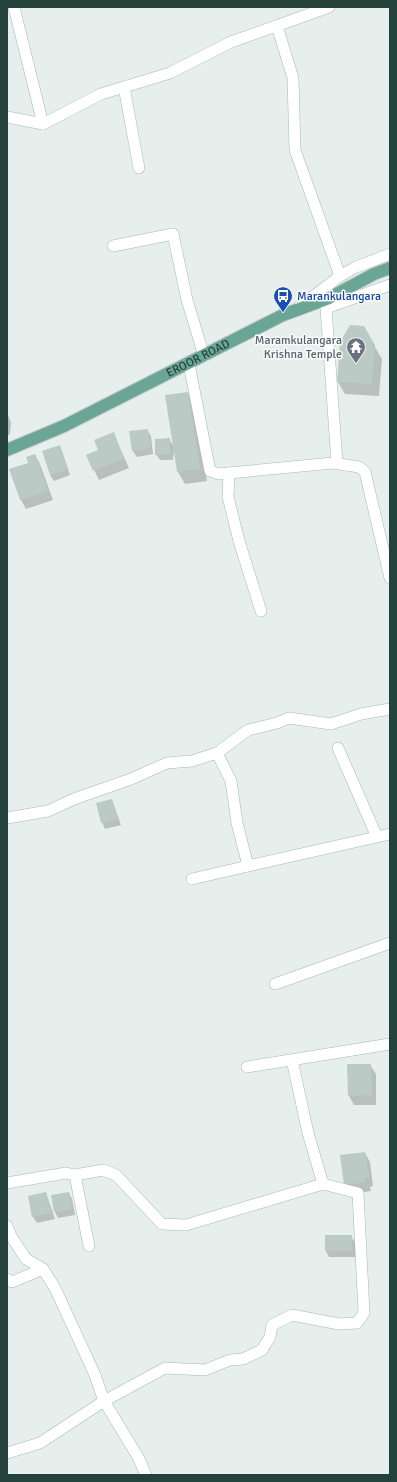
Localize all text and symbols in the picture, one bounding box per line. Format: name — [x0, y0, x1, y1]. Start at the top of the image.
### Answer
bus stop icon: Marankulangara — [272, 285, 294, 313]
place label: Marankulangara — [297, 289, 381, 304]
place label: Maramkulangara Krishna Temple — [255, 333, 342, 362]
street label: EROOR ROAD — [164, 336, 232, 380]
temple icon: Maramkulangara Krishna Temple — [345, 336, 367, 364]

